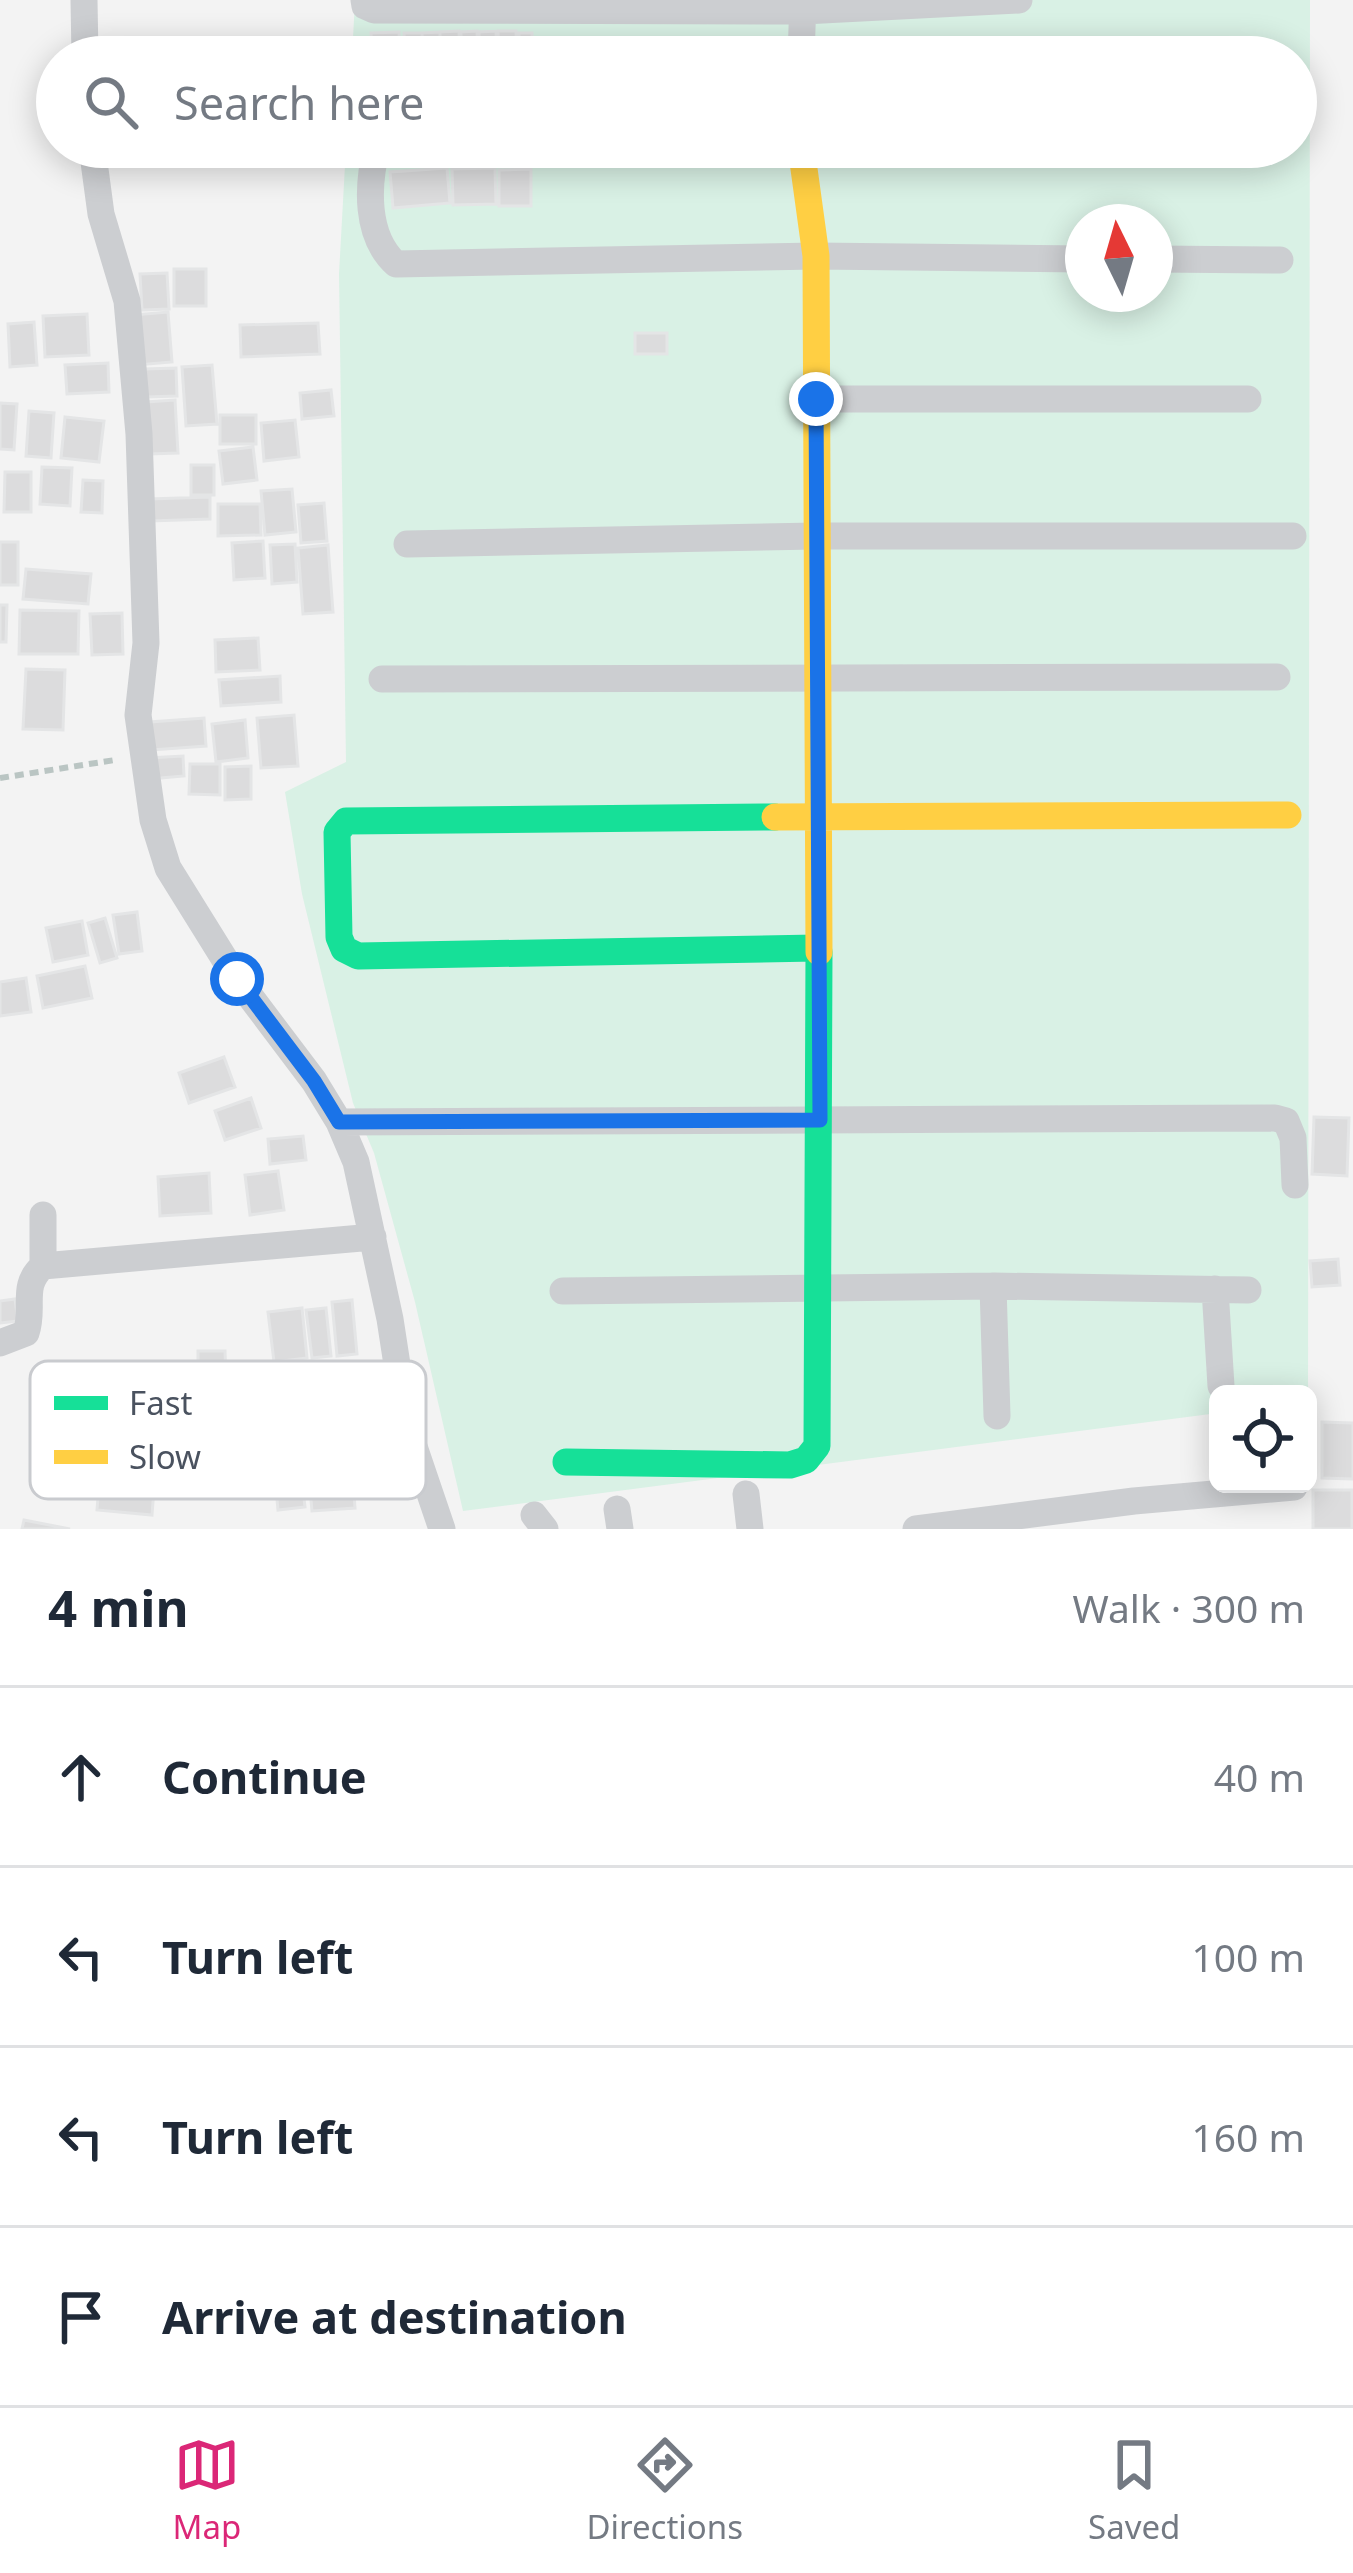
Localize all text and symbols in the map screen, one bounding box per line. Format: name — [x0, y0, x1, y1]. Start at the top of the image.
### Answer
search box — [36, 36, 1317, 168]
icon: search — [78, 69, 144, 135]
text: Search here — [174, 72, 424, 133]
north arrow — [1065, 204, 1173, 312]
route end — [789, 372, 843, 426]
route start — [210, 952, 264, 1006]
legend — [30, 1361, 426, 1499]
text: Fast — [129, 1380, 192, 1425]
map controls — [1209, 1385, 1317, 1493]
button: locate — [1209, 1385, 1317, 1493]
text: Slow — [129, 1434, 201, 1479]
text: 4 min — [48, 1572, 189, 1642]
text: Walk · 300 m — [1072, 1581, 1305, 1634]
icon: ahead — [48, 1744, 114, 1810]
text: Continue — [162, 1746, 367, 1807]
text: 40 m — [1214, 1750, 1305, 1803]
icon: left — [48, 1924, 114, 1990]
text: Turn left — [162, 1926, 353, 1987]
text: 100 m — [1191, 1930, 1305, 1983]
icon: left — [48, 2104, 114, 2170]
text: Turn left — [162, 2106, 353, 2167]
text: 160 m — [1191, 2110, 1305, 2163]
icon: arrive — [48, 2284, 114, 2350]
text: Arrive at destination — [162, 2286, 627, 2347]
tab: Map — [173, 2432, 241, 2549]
tab: Directions — [586, 2432, 743, 2549]
tab: Saved — [1088, 2432, 1180, 2549]

